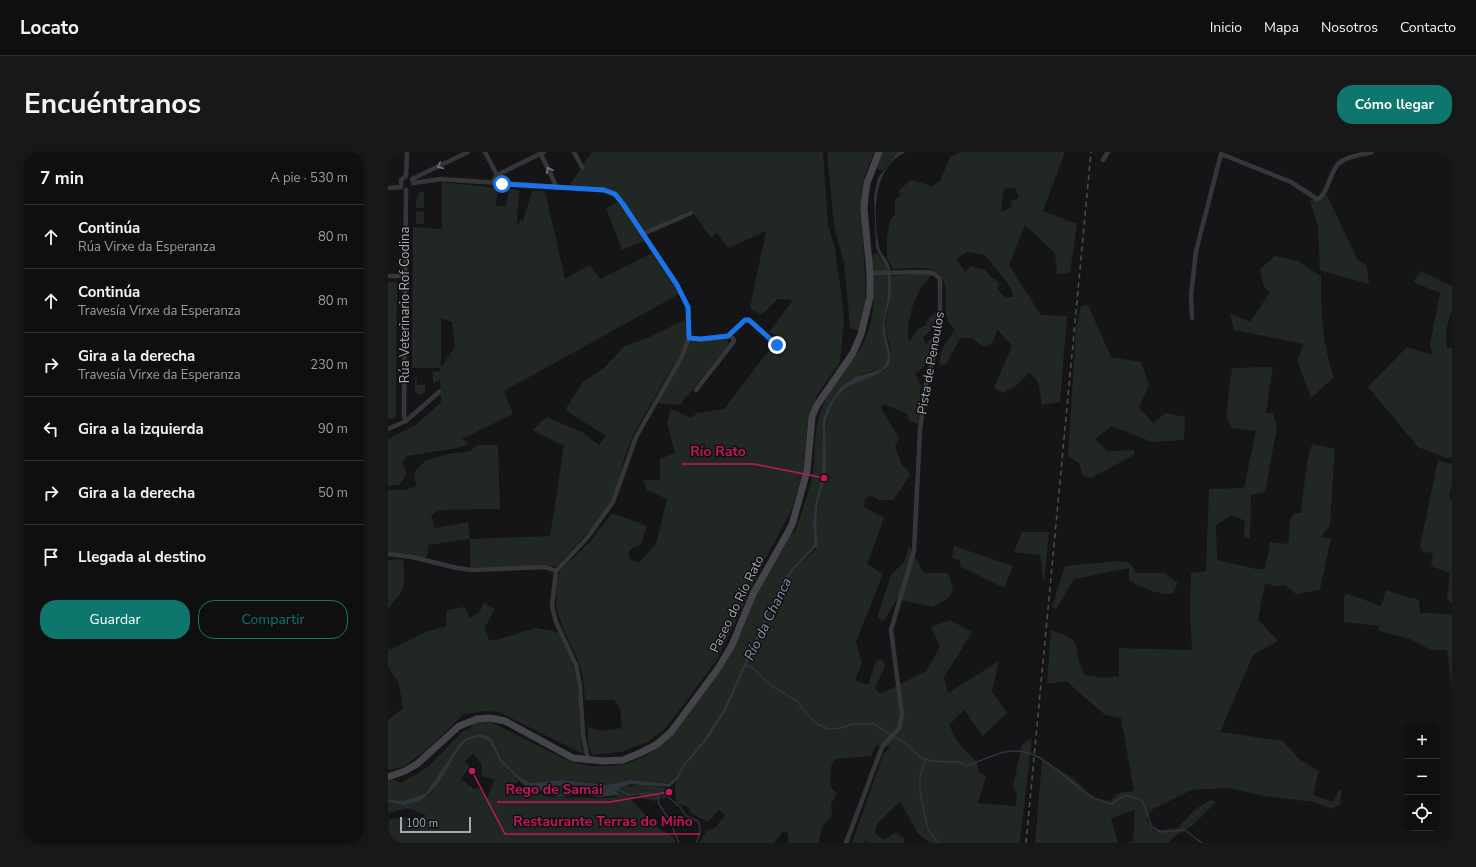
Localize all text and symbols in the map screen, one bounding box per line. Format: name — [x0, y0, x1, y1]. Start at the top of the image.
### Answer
text: Locato — [20, 15, 79, 41]
text: Inicio — [1210, 18, 1242, 37]
text: Mapa — [1264, 18, 1299, 37]
text: Nosotros — [1321, 18, 1378, 37]
text: Contacto — [1400, 18, 1456, 37]
text: Encuéntranos — [24, 85, 201, 123]
button: Cómo llegar — [1337, 85, 1452, 124]
one-way arrow — [437, 161, 444, 168]
text: 7 min — [40, 167, 84, 190]
one-way arrow — [546, 167, 554, 174]
text: A pie · 530 m — [270, 169, 348, 187]
route start — [493, 175, 511, 193]
text: Continúa — [78, 218, 140, 238]
icon: ahead — [40, 226, 62, 248]
street label: Rúa Veterinario Rof Codina — [396, 227, 414, 383]
text: 80 m — [318, 228, 348, 246]
text: Rúa Virxe da Esperanza — [78, 238, 216, 256]
text: Continúa — [78, 282, 140, 302]
icon: ahead — [40, 290, 62, 312]
text: 80 m — [318, 292, 348, 310]
text: Travesía Virxe da Esperanza — [78, 302, 241, 320]
street label: Pista de Penoulos — [913, 310, 949, 416]
route end — [768, 336, 786, 354]
text: Gira a la derecha — [78, 346, 195, 366]
icon: right — [40, 354, 62, 376]
text: 230 m — [310, 356, 348, 374]
text: Travesía Virxe da Esperanza — [78, 366, 241, 384]
icon: left — [40, 418, 62, 440]
text: Gira a la izquierda — [78, 419, 204, 439]
text: 90 m — [318, 420, 348, 438]
callout: Río Rato — [682, 438, 754, 464]
text: Río Rato — [690, 442, 746, 461]
icon: right — [40, 482, 62, 504]
text: Gira a la derecha — [78, 483, 195, 503]
text: 50 m — [318, 484, 348, 502]
icon: arrive — [40, 546, 62, 568]
text: Llegada al destino — [78, 547, 206, 567]
street label: Paseo do Río Rato — [706, 552, 768, 656]
water label: Río da Chanca — [740, 574, 796, 664]
button: Guardar — [40, 600, 190, 639]
button: Compartir — [198, 600, 348, 639]
map controls — [1404, 723, 1440, 831]
button: + — [1404, 723, 1440, 759]
button: − — [1404, 759, 1440, 795]
callout: Rego de Samai — [497, 776, 610, 802]
text: Rego de Samai — [505, 780, 603, 799]
button: locate — [1404, 795, 1440, 831]
callout: Restaurante Terras do Miño — [505, 808, 700, 834]
text: Restaurante Terras do Miño — [513, 812, 693, 831]
scale bar — [400, 815, 471, 834]
text: 100 m — [406, 816, 438, 831]

